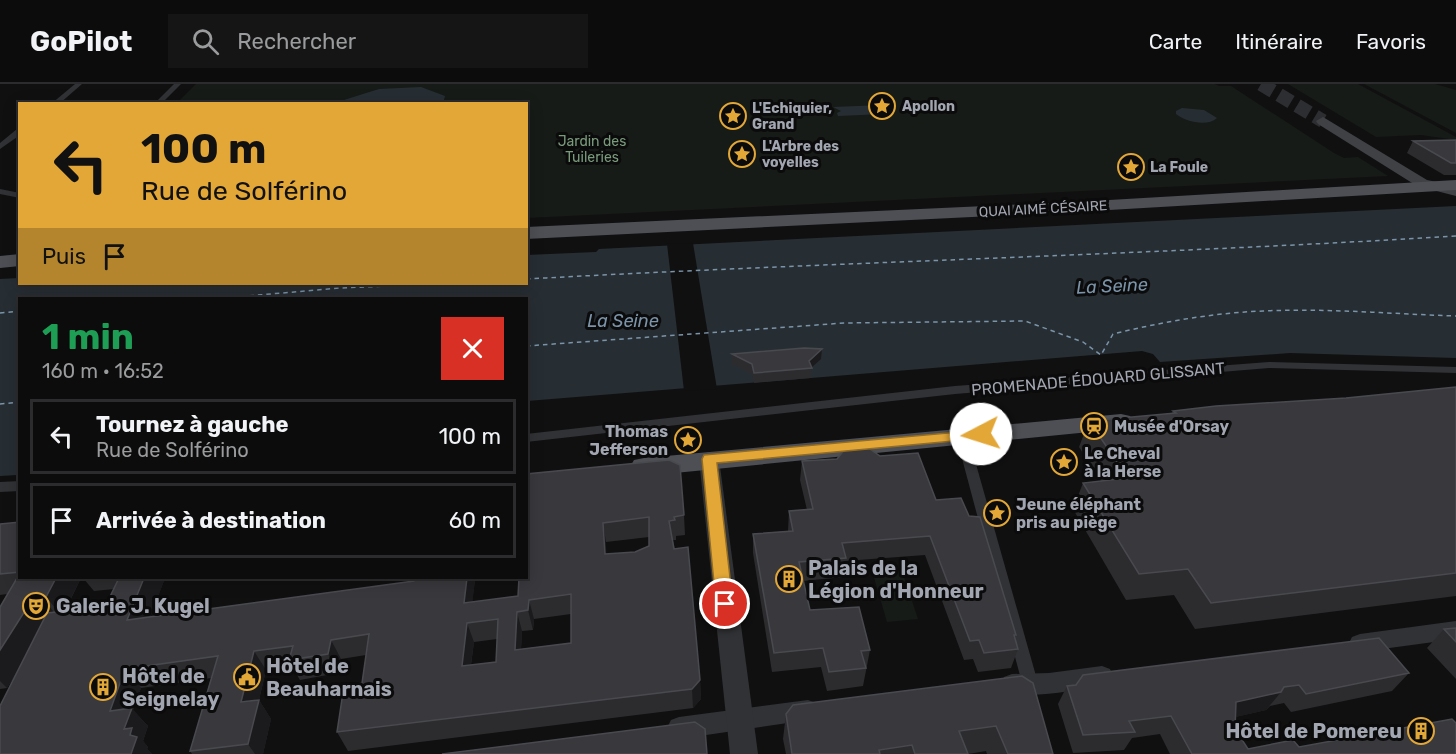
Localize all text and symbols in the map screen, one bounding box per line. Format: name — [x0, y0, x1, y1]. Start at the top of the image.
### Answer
search box — [168, 14, 588, 68]
text: GoPilot — [30, 25, 132, 58]
icon: search — [189, 25, 222, 58]
text: Rechercher — [237, 28, 356, 55]
text: Carte — [1149, 29, 1202, 54]
text: Itinéraire — [1235, 29, 1323, 54]
text: Favoris — [1356, 29, 1426, 54]
place icon: Apollon — [867, 91, 897, 121]
place label: Apollon — [902, 98, 955, 115]
place label: L'Echiquier, Grand — [752, 100, 832, 133]
place icon: L'Echiquier, Grand — [718, 101, 748, 131]
text: 100 m — [141, 124, 266, 174]
icon: left — [42, 126, 120, 204]
park label: Jardin des Tuileries — [558, 133, 626, 166]
place label: L'Arbre des voyelles — [762, 138, 839, 171]
place icon: L'Arbre des voyelles — [727, 139, 757, 169]
place icon: La Foule — [1116, 152, 1146, 182]
place label: La Foule — [1150, 159, 1208, 176]
text: Rue de Solférino — [141, 175, 347, 207]
street label: QUAI AIMÉ CÉSAIRE — [978, 196, 1108, 221]
icon: arrive — [98, 240, 131, 273]
text: Puis — [42, 243, 86, 270]
water label: La Seine — [1076, 273, 1148, 299]
water label: La Seine — [587, 310, 659, 332]
text: 1 min — [42, 315, 134, 358]
button: close — [441, 317, 504, 380]
street label: PROMENADE ÉDOUARD GLISSANT — [971, 358, 1225, 400]
text: 160 m · 16:52 — [42, 359, 164, 383]
position arrow — [949, 402, 1013, 466]
text: Tournez à gauche — [96, 411, 289, 438]
station icon: Musée d'Orsay — [1079, 411, 1109, 441]
place label: Musée d'Orsay — [1114, 417, 1229, 436]
icon: left — [45, 420, 78, 453]
place label: Thomas Jefferson — [589, 422, 668, 459]
text: 100 m — [439, 423, 501, 450]
place icon: Thomas Jefferson — [673, 425, 703, 455]
text: Rue de Solférino — [96, 438, 249, 462]
place label: Le Cheval à la Herse — [1084, 444, 1161, 481]
place icon: Le Cheval à la Herse — [1049, 447, 1079, 477]
place label: Jeune éléphant pris au piège — [1016, 495, 1141, 532]
place icon: Jeune éléphant pris au piège — [982, 498, 1012, 528]
icon: arrive — [45, 504, 78, 537]
text: Arrivée à destination — [96, 507, 326, 534]
text: 60 m — [449, 507, 501, 534]
place label: Palais de la Légion d'Honneur — [808, 556, 984, 603]
building icon: Palais de la Légion d'Honneur — [774, 564, 804, 594]
pin — [699, 578, 750, 629]
icon: arrive — [708, 587, 741, 620]
theatre icon: Galerie J. Kugel — [21, 591, 51, 621]
place label: Galerie J. Kugel — [56, 594, 210, 618]
place label: Hôtel de Beauharnais — [266, 654, 392, 701]
public building icon: Hôtel de Beauharnais — [232, 662, 262, 692]
place label: Hôtel de Seignelay — [122, 664, 219, 711]
building icon: Hôtel de Seignelay — [88, 672, 118, 702]
building icon: Hôtel de Pomereu — [1406, 716, 1436, 746]
place label: Hôtel de Pomereu — [1225, 719, 1402, 743]

